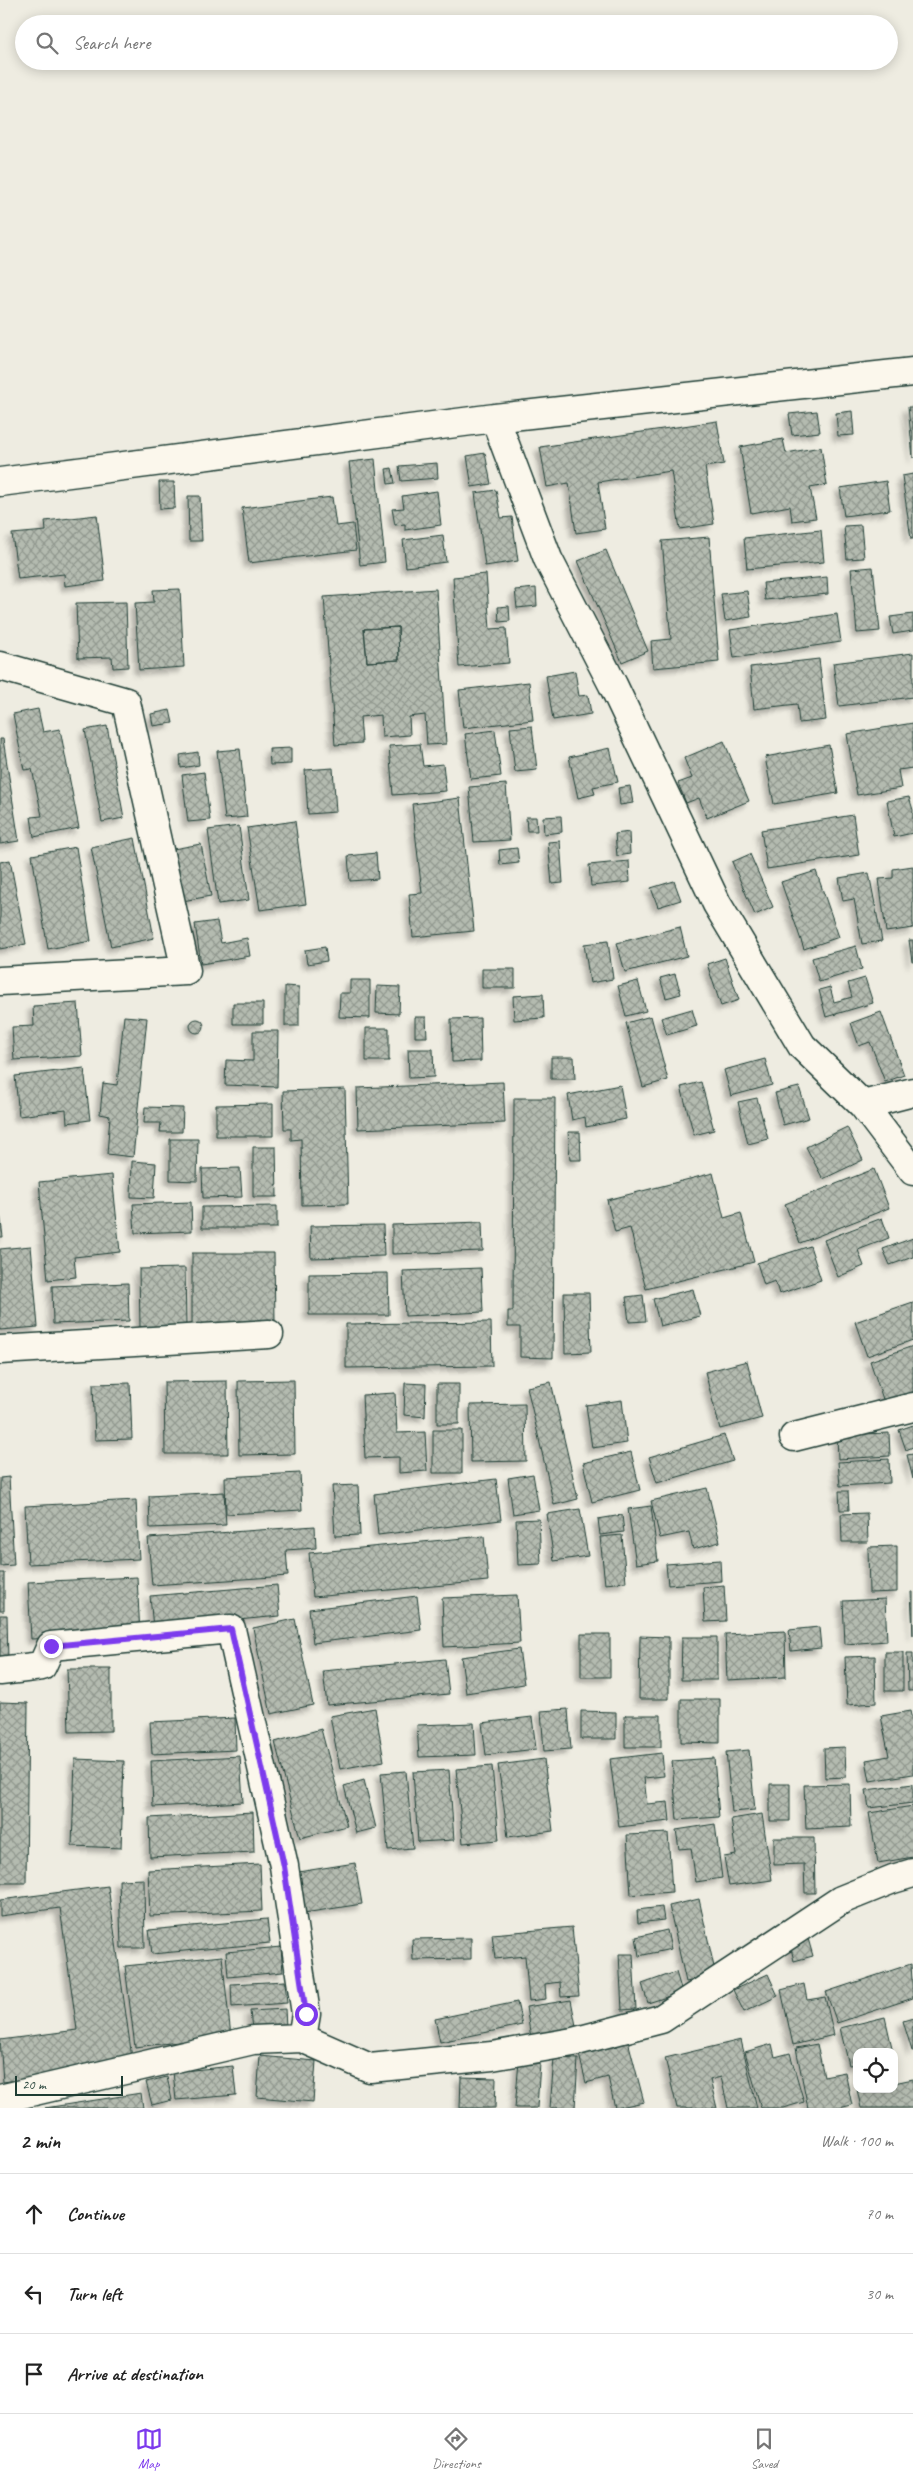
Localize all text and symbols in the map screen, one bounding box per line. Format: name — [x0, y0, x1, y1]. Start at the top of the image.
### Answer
search box — [15, 15, 898, 70]
icon: search — [33, 29, 61, 57]
text: Search here — [73, 31, 150, 55]
route end — [40, 1635, 63, 1658]
route start — [295, 2003, 318, 2026]
map controls — [853, 2048, 898, 2093]
button: locate — [853, 2048, 898, 2093]
scale bar — [15, 2073, 122, 2096]
text: 20 m — [22, 2076, 46, 2093]
text: 2 min — [20, 2128, 60, 2154]
text: Walk · 100 m — [821, 2131, 893, 2151]
icon: ahead — [20, 2200, 48, 2228]
text: Continue — [67, 2202, 124, 2226]
text: 70 m — [866, 2204, 893, 2224]
icon: left — [20, 2280, 48, 2308]
text: Turn left — [67, 2282, 122, 2306]
text: 30 m — [866, 2284, 893, 2304]
icon: arrive — [20, 2360, 48, 2388]
text: Arrive at destination — [67, 2362, 203, 2386]
tab: Map — [135, 2425, 163, 2472]
tab: Directions — [432, 2425, 481, 2472]
tab: Saved — [750, 2425, 778, 2472]

